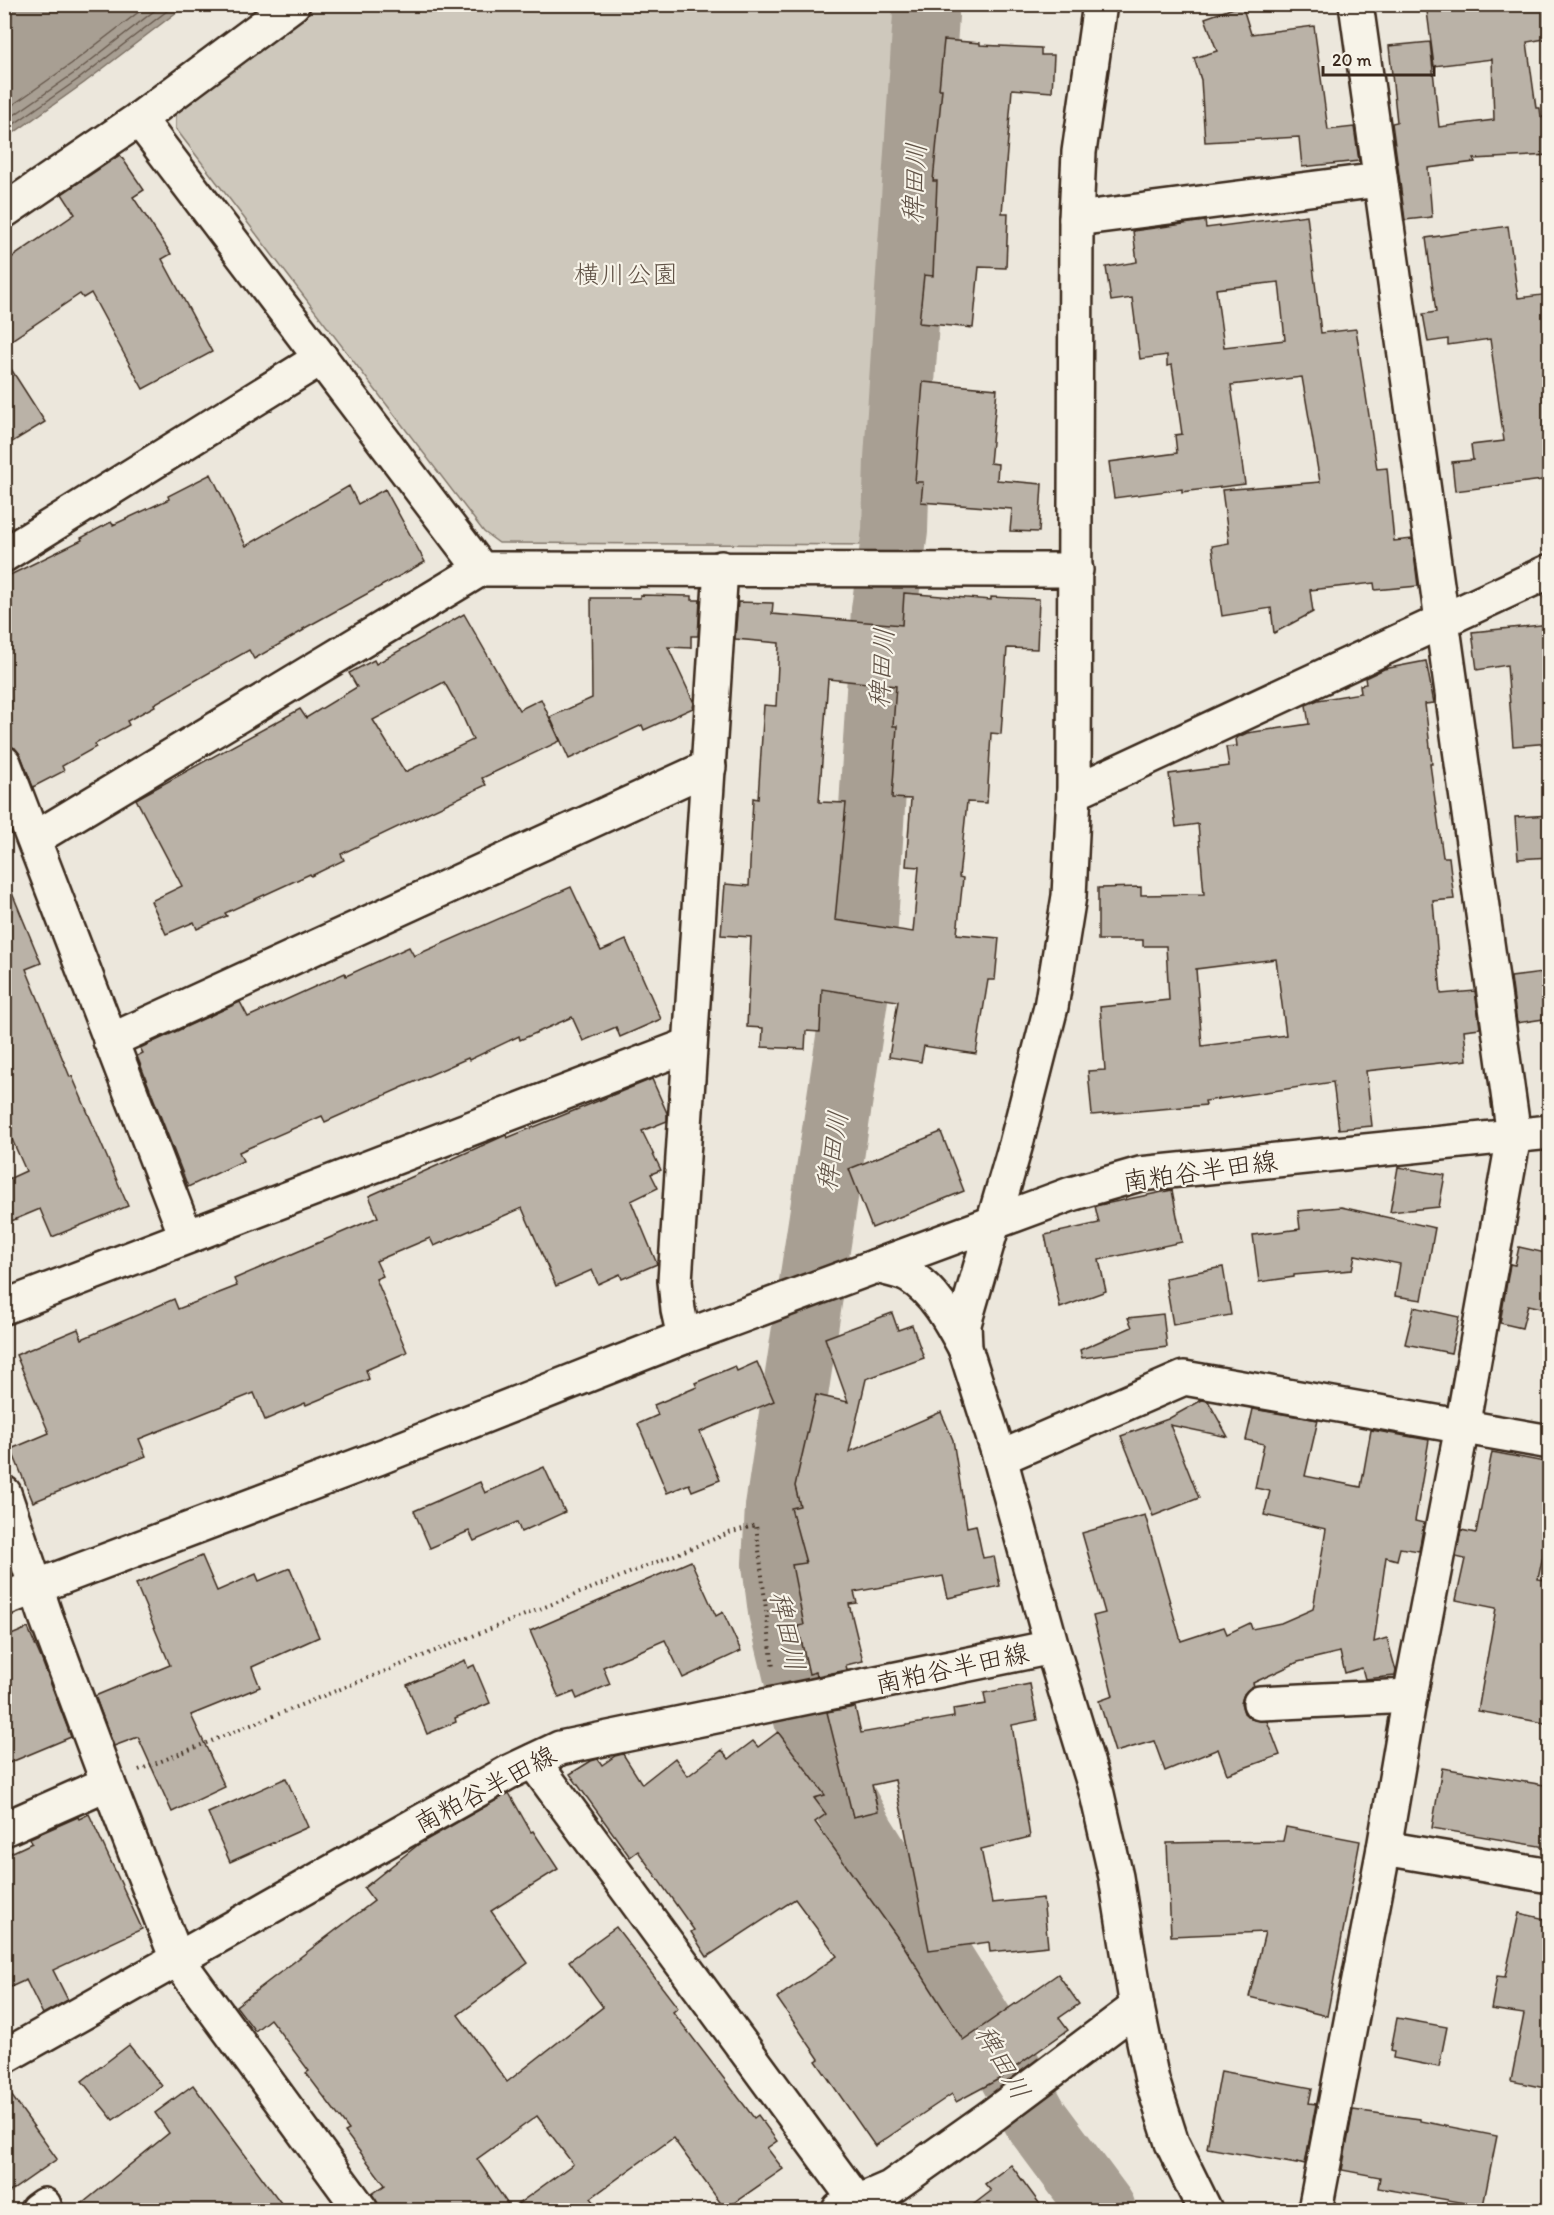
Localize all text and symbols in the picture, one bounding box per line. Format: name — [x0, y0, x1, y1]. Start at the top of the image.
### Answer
scale bar — [1323, 39, 1434, 77]
text: 20 m — [1332, 49, 1372, 71]
water label: 稗田川 — [895, 142, 933, 224]
park label: 横川公園 — [574, 258, 678, 290]
water label: 稗田川 — [862, 626, 900, 710]
water label: 稗田川 — [809, 1108, 855, 1194]
street label: 南粕谷半田線 — [1121, 1144, 1279, 1198]
water label: 稗田川 — [763, 1588, 813, 1674]
street label: 南粕谷半田線 — [872, 1636, 1032, 1700]
street label: 南粕谷半田線 — [409, 1738, 561, 1840]
water label: 稗田川 — [968, 2019, 1038, 2105]

